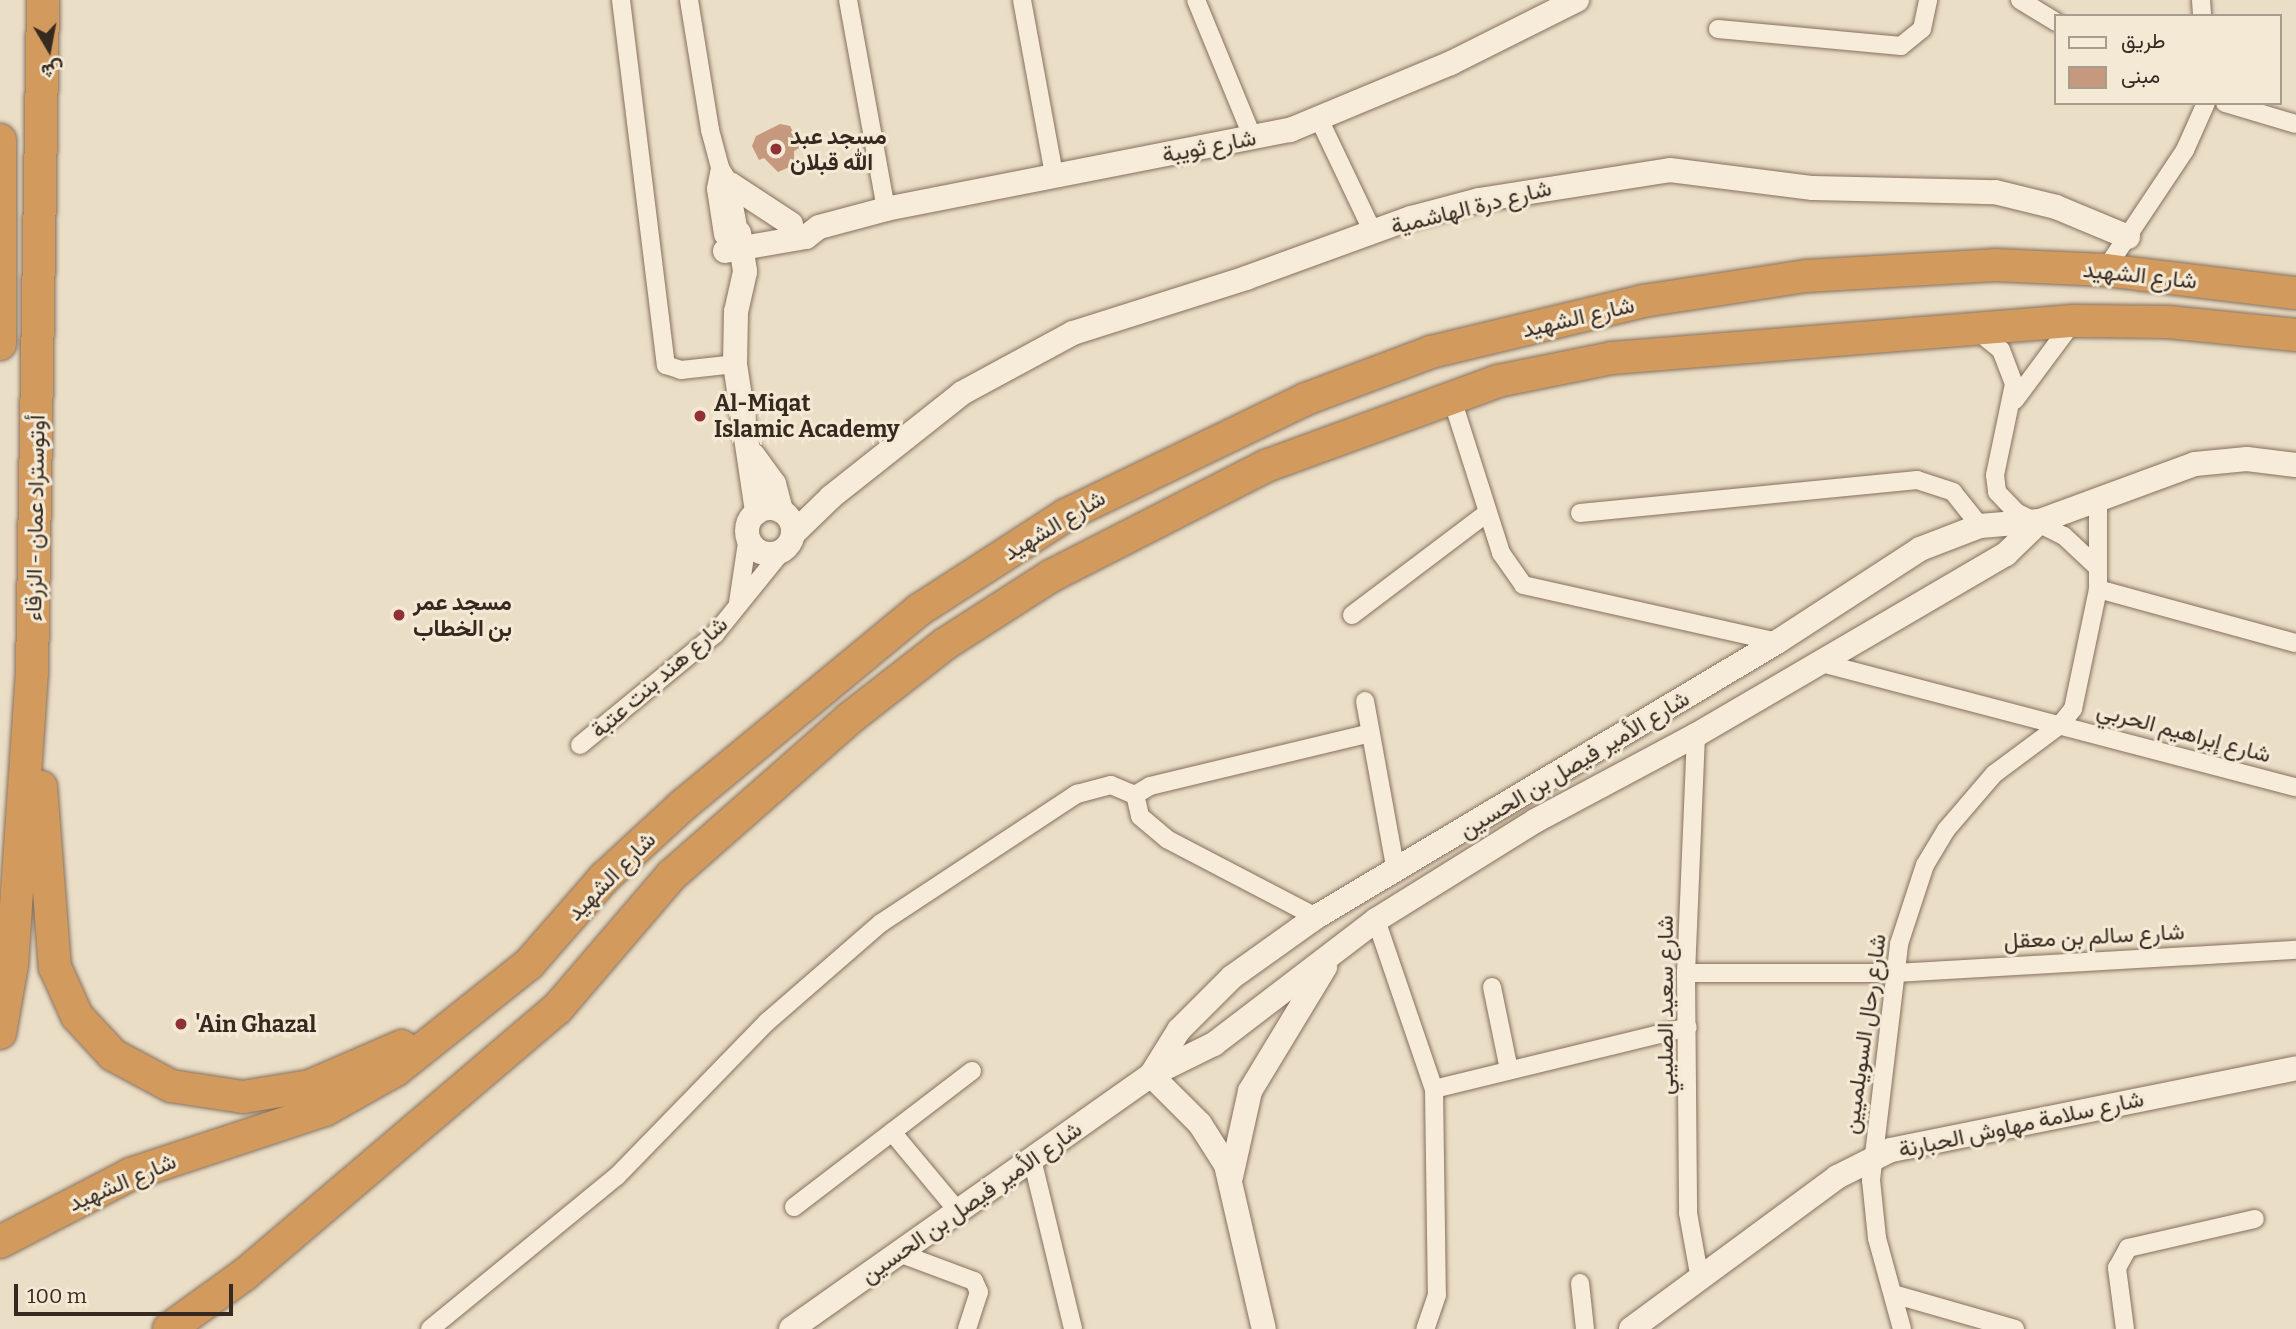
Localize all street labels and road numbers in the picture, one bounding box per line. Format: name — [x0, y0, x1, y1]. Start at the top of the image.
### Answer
street label: شارع ثويبة — [1160, 123, 1258, 169]
street label: شارع درة الهاشمية — [1388, 174, 1554, 240]
street label: شارع الشهيد — [2082, 255, 2198, 295]
street label: شارع الشهيد — [1519, 291, 1637, 343]
street label: أوتوستراد عمان - الزرقاء — [19, 414, 51, 622]
street label: شارع الشهيد — [998, 484, 1110, 566]
street label: شارع هند بنت عتبة — [585, 610, 733, 744]
street label: شارع الأمير فيصل بن الحسين — [1454, 684, 1694, 844]
street label: شارع إبراهيم الحربي — [2094, 696, 2274, 768]
street label: شارع الشهيد — [561, 826, 661, 926]
street label: شارع سعيد الصليبي — [1651, 915, 1679, 1095]
street label: شارع سالم بن معقل — [2003, 917, 2185, 955]
street label: شارع رحال السويلميين — [1836, 932, 1892, 1136]
street label: شارع سلامة مهاوش الحبارنة — [1896, 1085, 2146, 1163]
street label: شارع الأمير فيصل بن الحسين — [855, 1115, 1087, 1289]
street label: شارع الشهيد — [64, 1147, 180, 1217]

